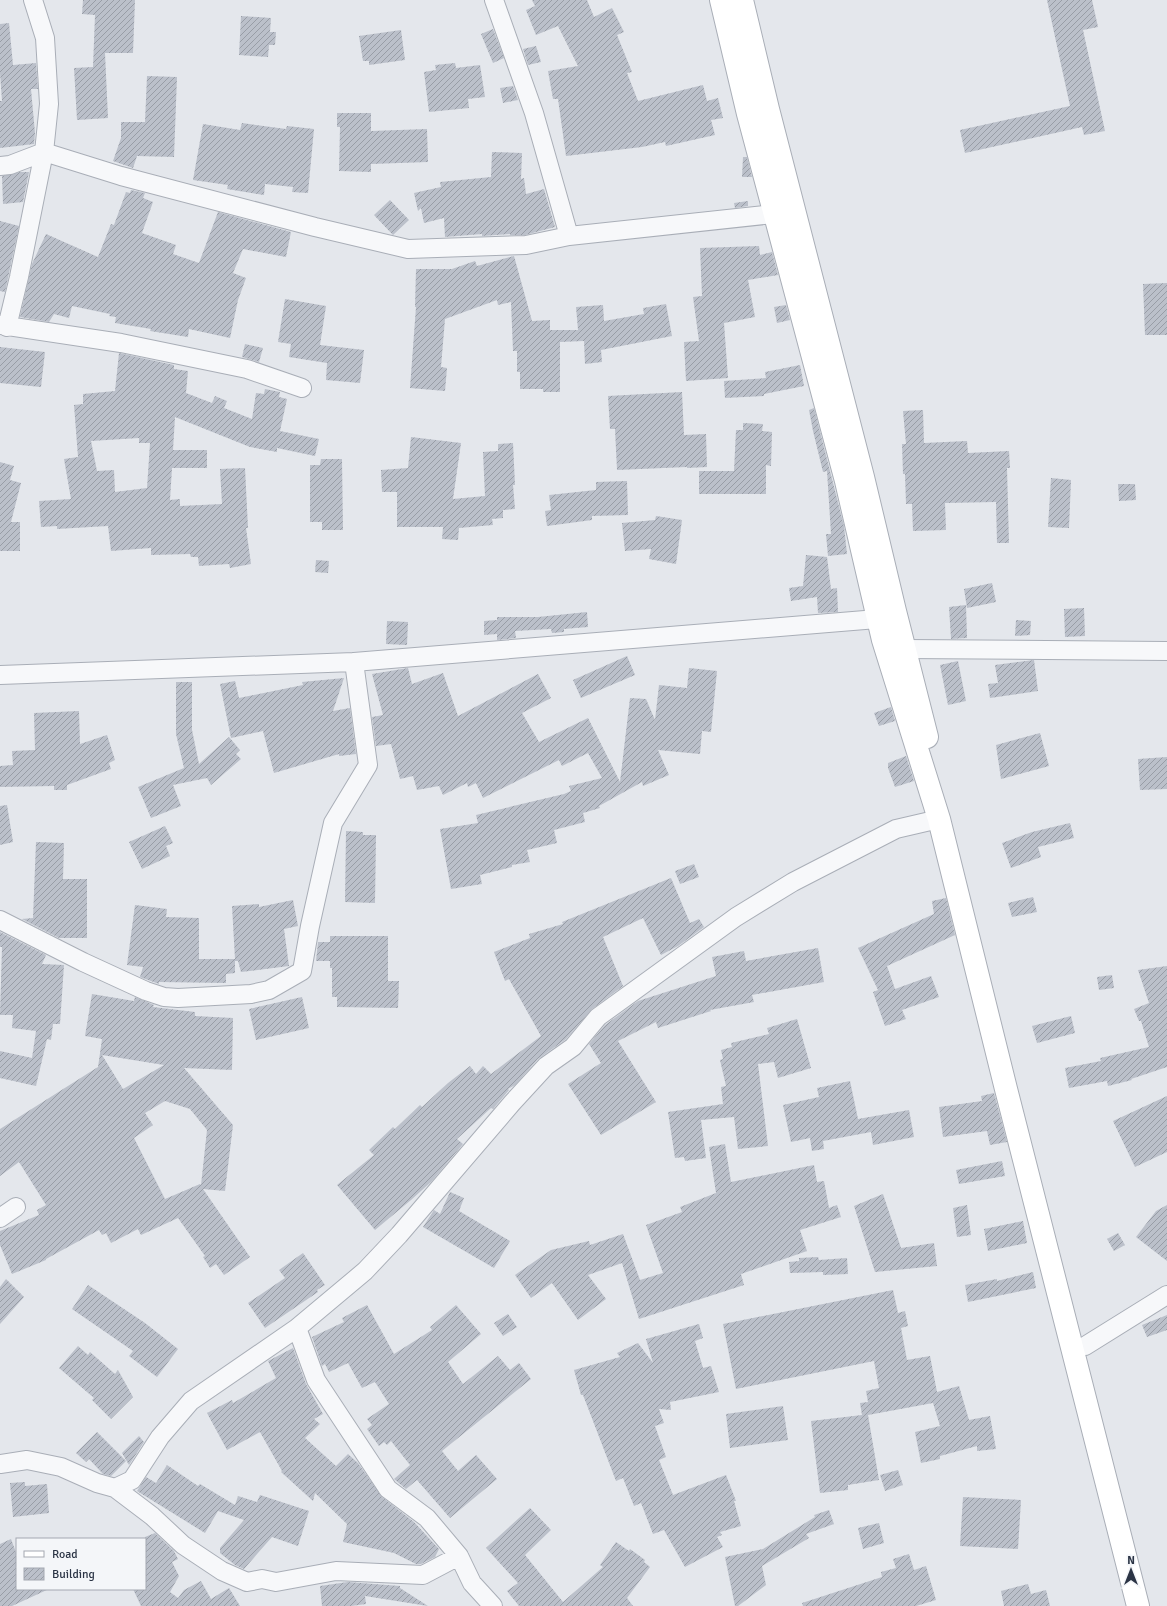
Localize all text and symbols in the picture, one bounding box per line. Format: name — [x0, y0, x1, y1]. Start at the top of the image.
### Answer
legend — [16, 1538, 146, 1590]
text: Road — [52, 1547, 78, 1562]
north arrow — [1111, 1550, 1151, 1590]
text: N — [1127, 1554, 1135, 1567]
text: Building — [52, 1567, 95, 1582]

